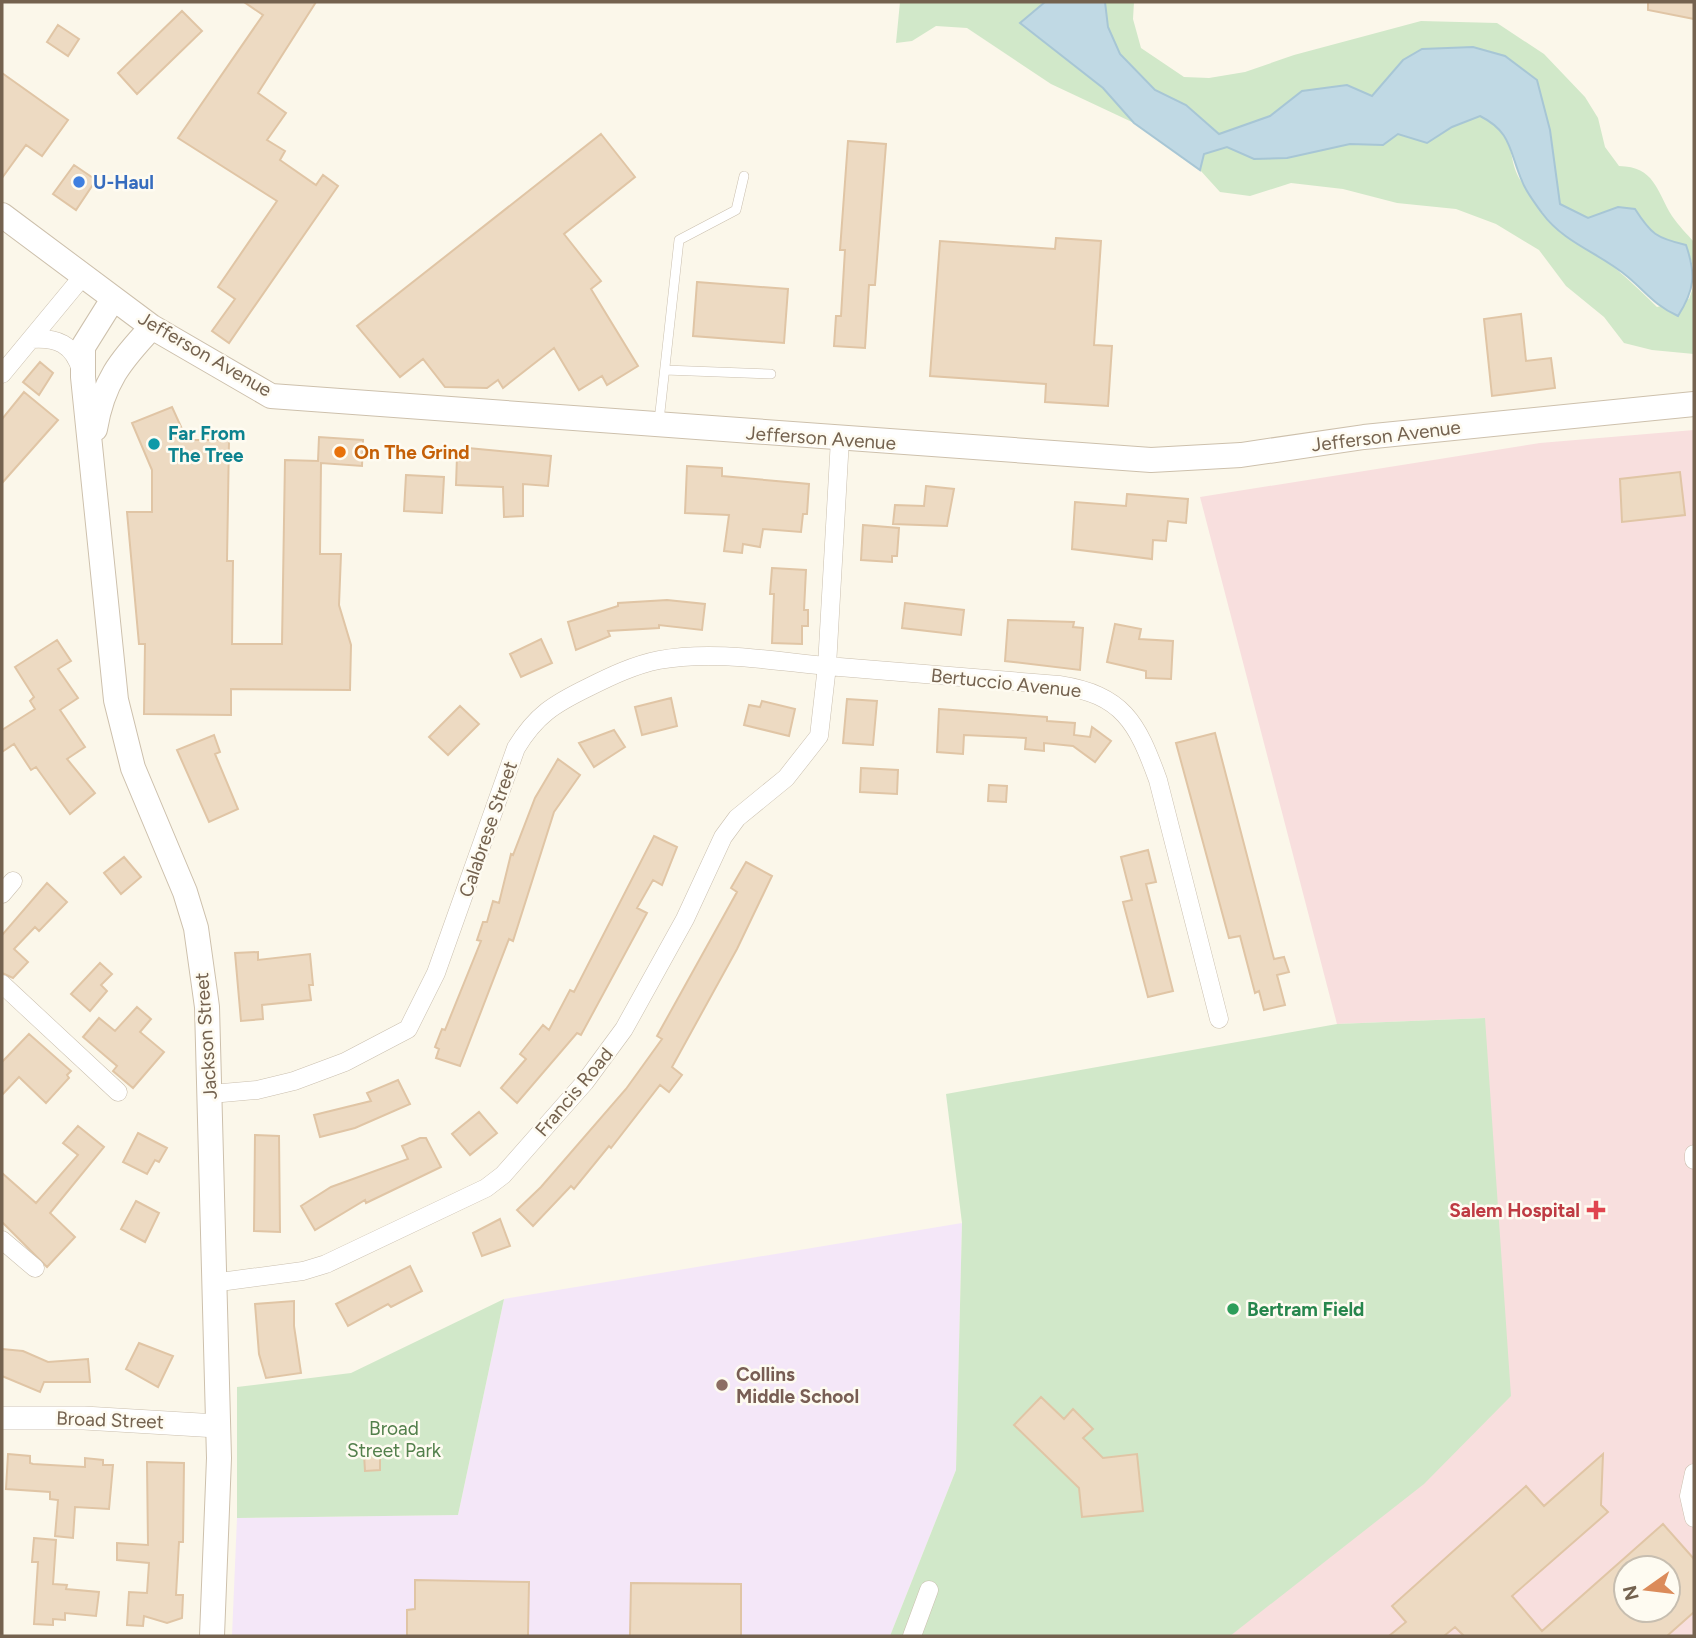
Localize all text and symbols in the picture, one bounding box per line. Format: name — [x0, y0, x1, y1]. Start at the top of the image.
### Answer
place label: U-Haul — [93, 171, 154, 194]
marker: U-Haul — [71, 174, 87, 190]
street label: Jefferson Avenue — [134, 306, 276, 402]
street label: Jefferson Avenue — [1310, 415, 1462, 457]
street label: Jefferson Avenue — [745, 421, 897, 455]
place label: Far From The Tree — [168, 422, 245, 467]
marker: Far From The Tree — [146, 436, 162, 452]
place label: On The Grind — [354, 441, 470, 464]
marker: On The Grind — [332, 444, 348, 460]
street label: Bertuccio Avenue — [930, 664, 1082, 702]
street label: Calabrese Street — [454, 758, 522, 900]
street label: Jackson Street — [190, 972, 222, 1100]
street label: Francis Road — [530, 1043, 618, 1141]
place label: Salem Hospital — [1449, 1199, 1580, 1222]
marker: Salem Hospital — [1586, 1200, 1606, 1220]
place label: Bertram Field — [1247, 1298, 1364, 1321]
marker: Bertram Field — [1225, 1301, 1241, 1317]
place label: Collins Middle School — [736, 1363, 859, 1408]
marker: Collins Middle School — [714, 1377, 730, 1393]
street label: Broad Street — [56, 1407, 164, 1433]
park label: Broad Street Park — [347, 1417, 442, 1462]
north arrow — [1612, 1554, 1682, 1624]
text: N — [1618, 1583, 1644, 1603]

